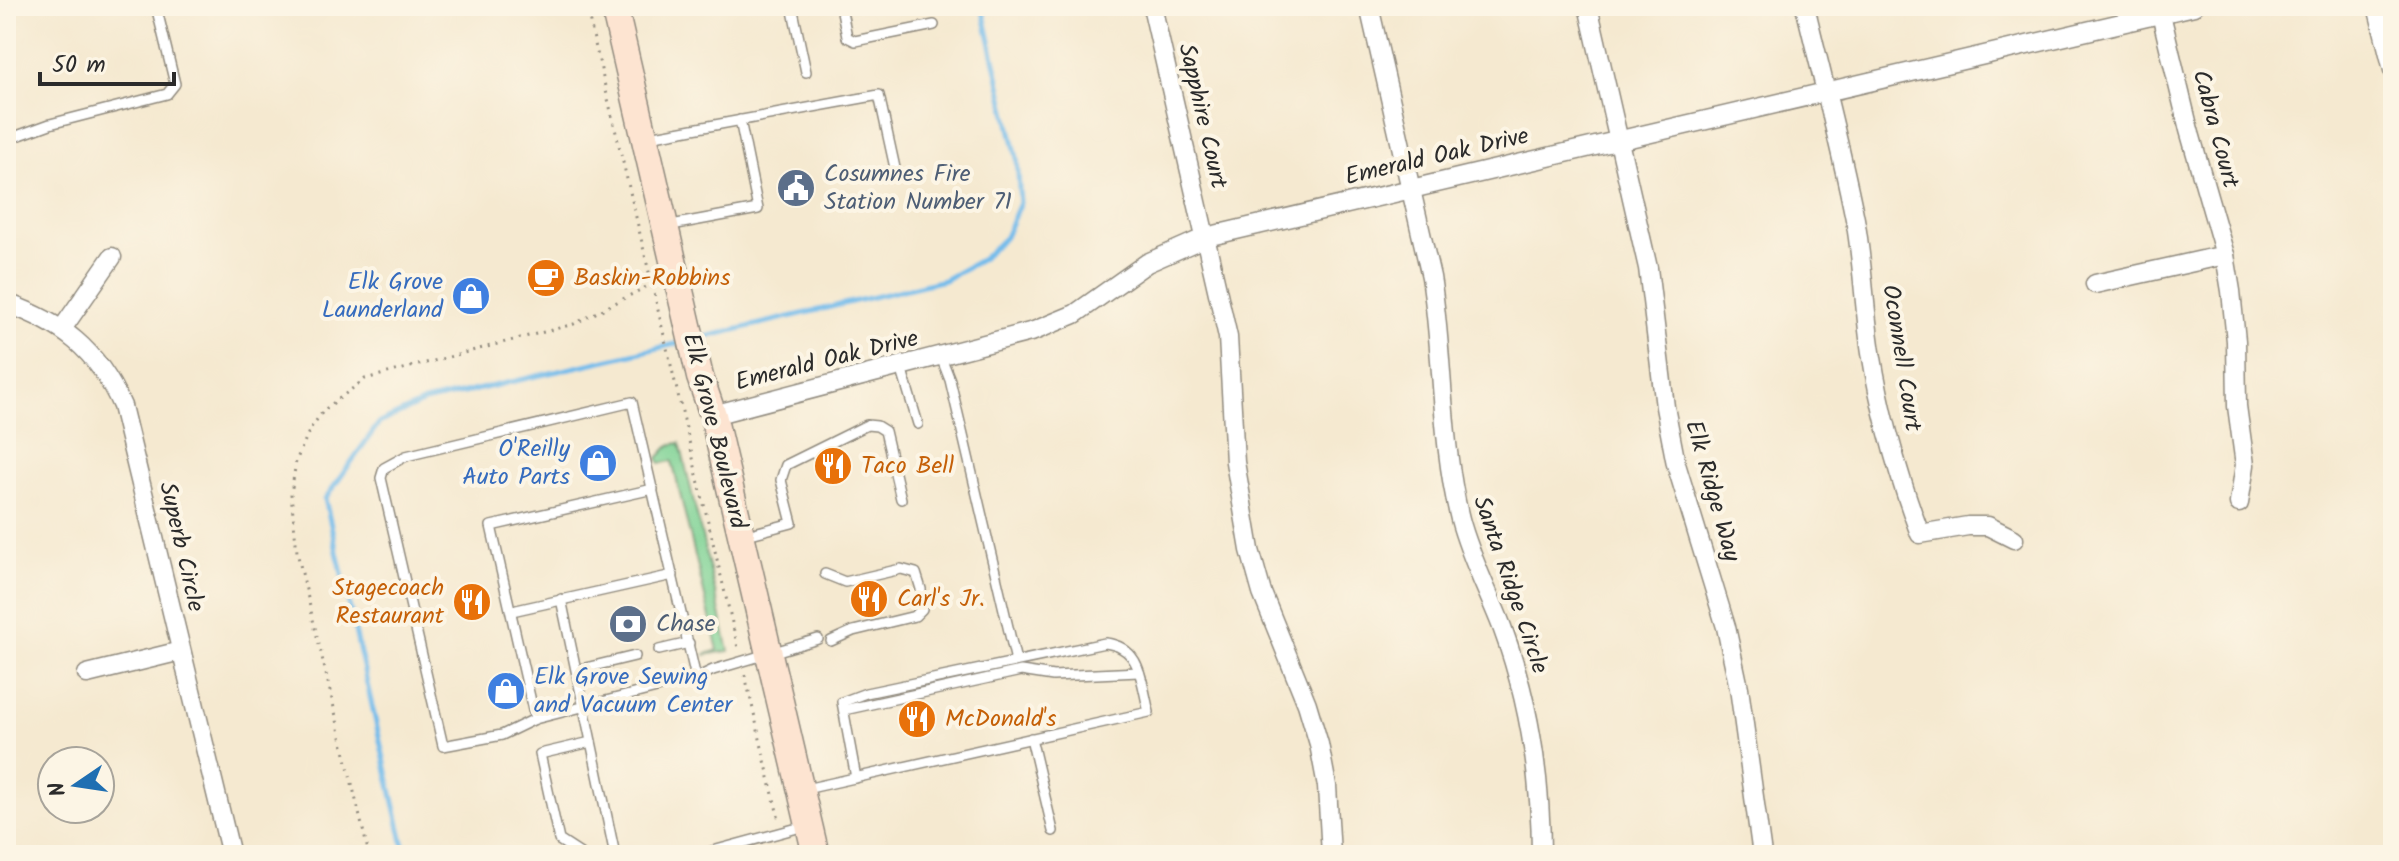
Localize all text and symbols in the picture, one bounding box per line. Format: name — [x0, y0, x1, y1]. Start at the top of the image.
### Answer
scale bar — [40, 36, 174, 86]
street label: Sapphire Court — [1166, 40, 1238, 193]
text: 50 m — [52, 46, 106, 85]
street label: Cabra Court — [2180, 65, 2250, 193]
street label: Emerald Oak Drive — [1341, 117, 1533, 197]
place label: Cosumnes Fire Station Number 71 — [824, 155, 1012, 222]
public building icon: Cosumnes Fire Station Number 71 — [775, 167, 817, 209]
cafe icon: Baskin-Robbins — [525, 257, 567, 299]
place label: Baskin-Robbins — [574, 259, 730, 298]
place label: Elk Grove Launderland — [322, 263, 444, 330]
shop icon: Elk Grove Launderland — [450, 275, 492, 317]
street label: Oconnell Court — [1870, 282, 1932, 435]
street label: Emerald Oak Drive — [731, 319, 923, 403]
street label: Elk Grove Boulevard — [671, 329, 757, 534]
street label: Elk Ridge Way — [1673, 416, 1751, 567]
place label: O'Reilly Auto Parts — [462, 430, 571, 497]
shop icon: O'Reilly Auto Parts — [577, 442, 619, 484]
restaurant icon: Taco Bell — [812, 445, 854, 487]
place label: Taco Bell — [861, 447, 954, 486]
street label: Superb Circle — [147, 478, 215, 616]
street label: Santa Ridge Circle — [1461, 491, 1559, 679]
place label: Stagecoach Restaurant — [332, 569, 445, 636]
restaurant icon: Carl's Jr. — [848, 578, 890, 620]
place label: Carl's Jr. — [897, 580, 985, 619]
restaurant icon: Stagecoach Restaurant — [451, 581, 493, 623]
bank icon: Chase — [607, 603, 649, 645]
place label: Chase — [656, 605, 716, 644]
place label: Elk Grove Sewing and Vacuum Center — [534, 658, 734, 725]
shop icon: Elk Grove Sewing and Vacuum Center — [485, 670, 527, 712]
restaurant icon: McDonald's — [896, 698, 938, 740]
place label: McDonald's — [945, 700, 1057, 739]
north arrow — [36, 745, 116, 825]
text: N — [40, 778, 78, 800]

